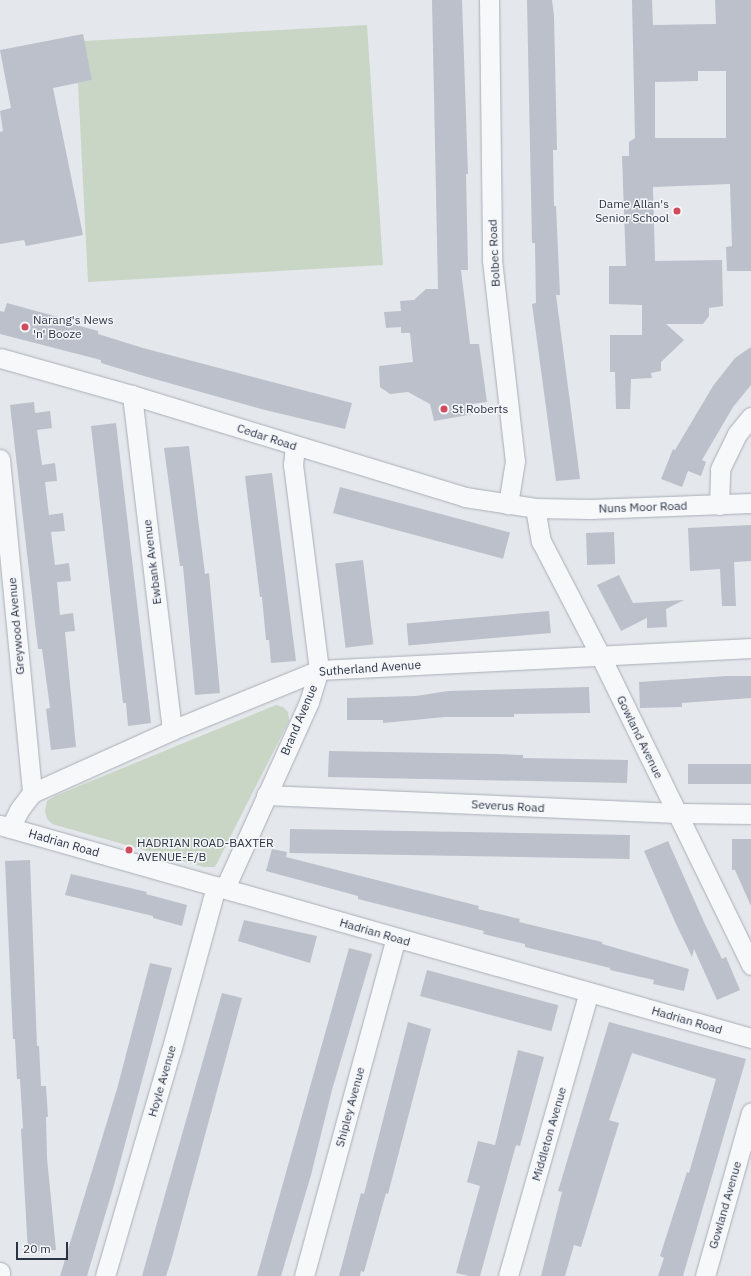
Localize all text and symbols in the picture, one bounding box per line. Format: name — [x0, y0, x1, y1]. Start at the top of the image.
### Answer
place label: Dame Allan's Senior School — [595, 197, 669, 225]
marker: Dame Allan's Senior School — [672, 206, 682, 216]
street label: Bolbec Road — [485, 219, 503, 287]
place label: Narang's News 'n' Booze — [33, 313, 113, 341]
marker: Narang's News 'n' Booze — [20, 322, 30, 332]
place label: St Roberts — [452, 402, 508, 416]
marker: St Roberts — [439, 404, 449, 414]
street label: Cedar Road — [235, 421, 299, 453]
street label: Nuns Moor Road — [598, 498, 688, 516]
street label: Ewbank Avenue — [140, 519, 164, 605]
street label: Greywood Avenue — [5, 577, 27, 675]
street label: Sutherland Avenue — [319, 657, 421, 679]
street label: Brand Avenue — [278, 683, 320, 757]
street label: Gowland Avenue — [614, 693, 666, 781]
street label: Severus Road — [471, 797, 545, 815]
street label: Hadrian Road — [27, 826, 101, 860]
place label: HADRIAN ROAD-BAXTER AVENUE-E/B — [137, 836, 274, 864]
marker: HADRIAN ROAD-BAXTER AVENUE-E/B — [124, 845, 134, 855]
street label: Hadrian Road — [338, 915, 412, 949]
street label: Hadrian Road — [650, 1003, 724, 1037]
street label: Hoyle Avenue — [145, 1044, 179, 1118]
street label: Shipley Avenue — [332, 1065, 368, 1149]
street label: Middleton Avenue — [529, 1085, 569, 1183]
street label: Gowland Avenue — [706, 1159, 744, 1251]
scale bar — [18, 1234, 70, 1260]
text: 20 m — [23, 1241, 51, 1256]

